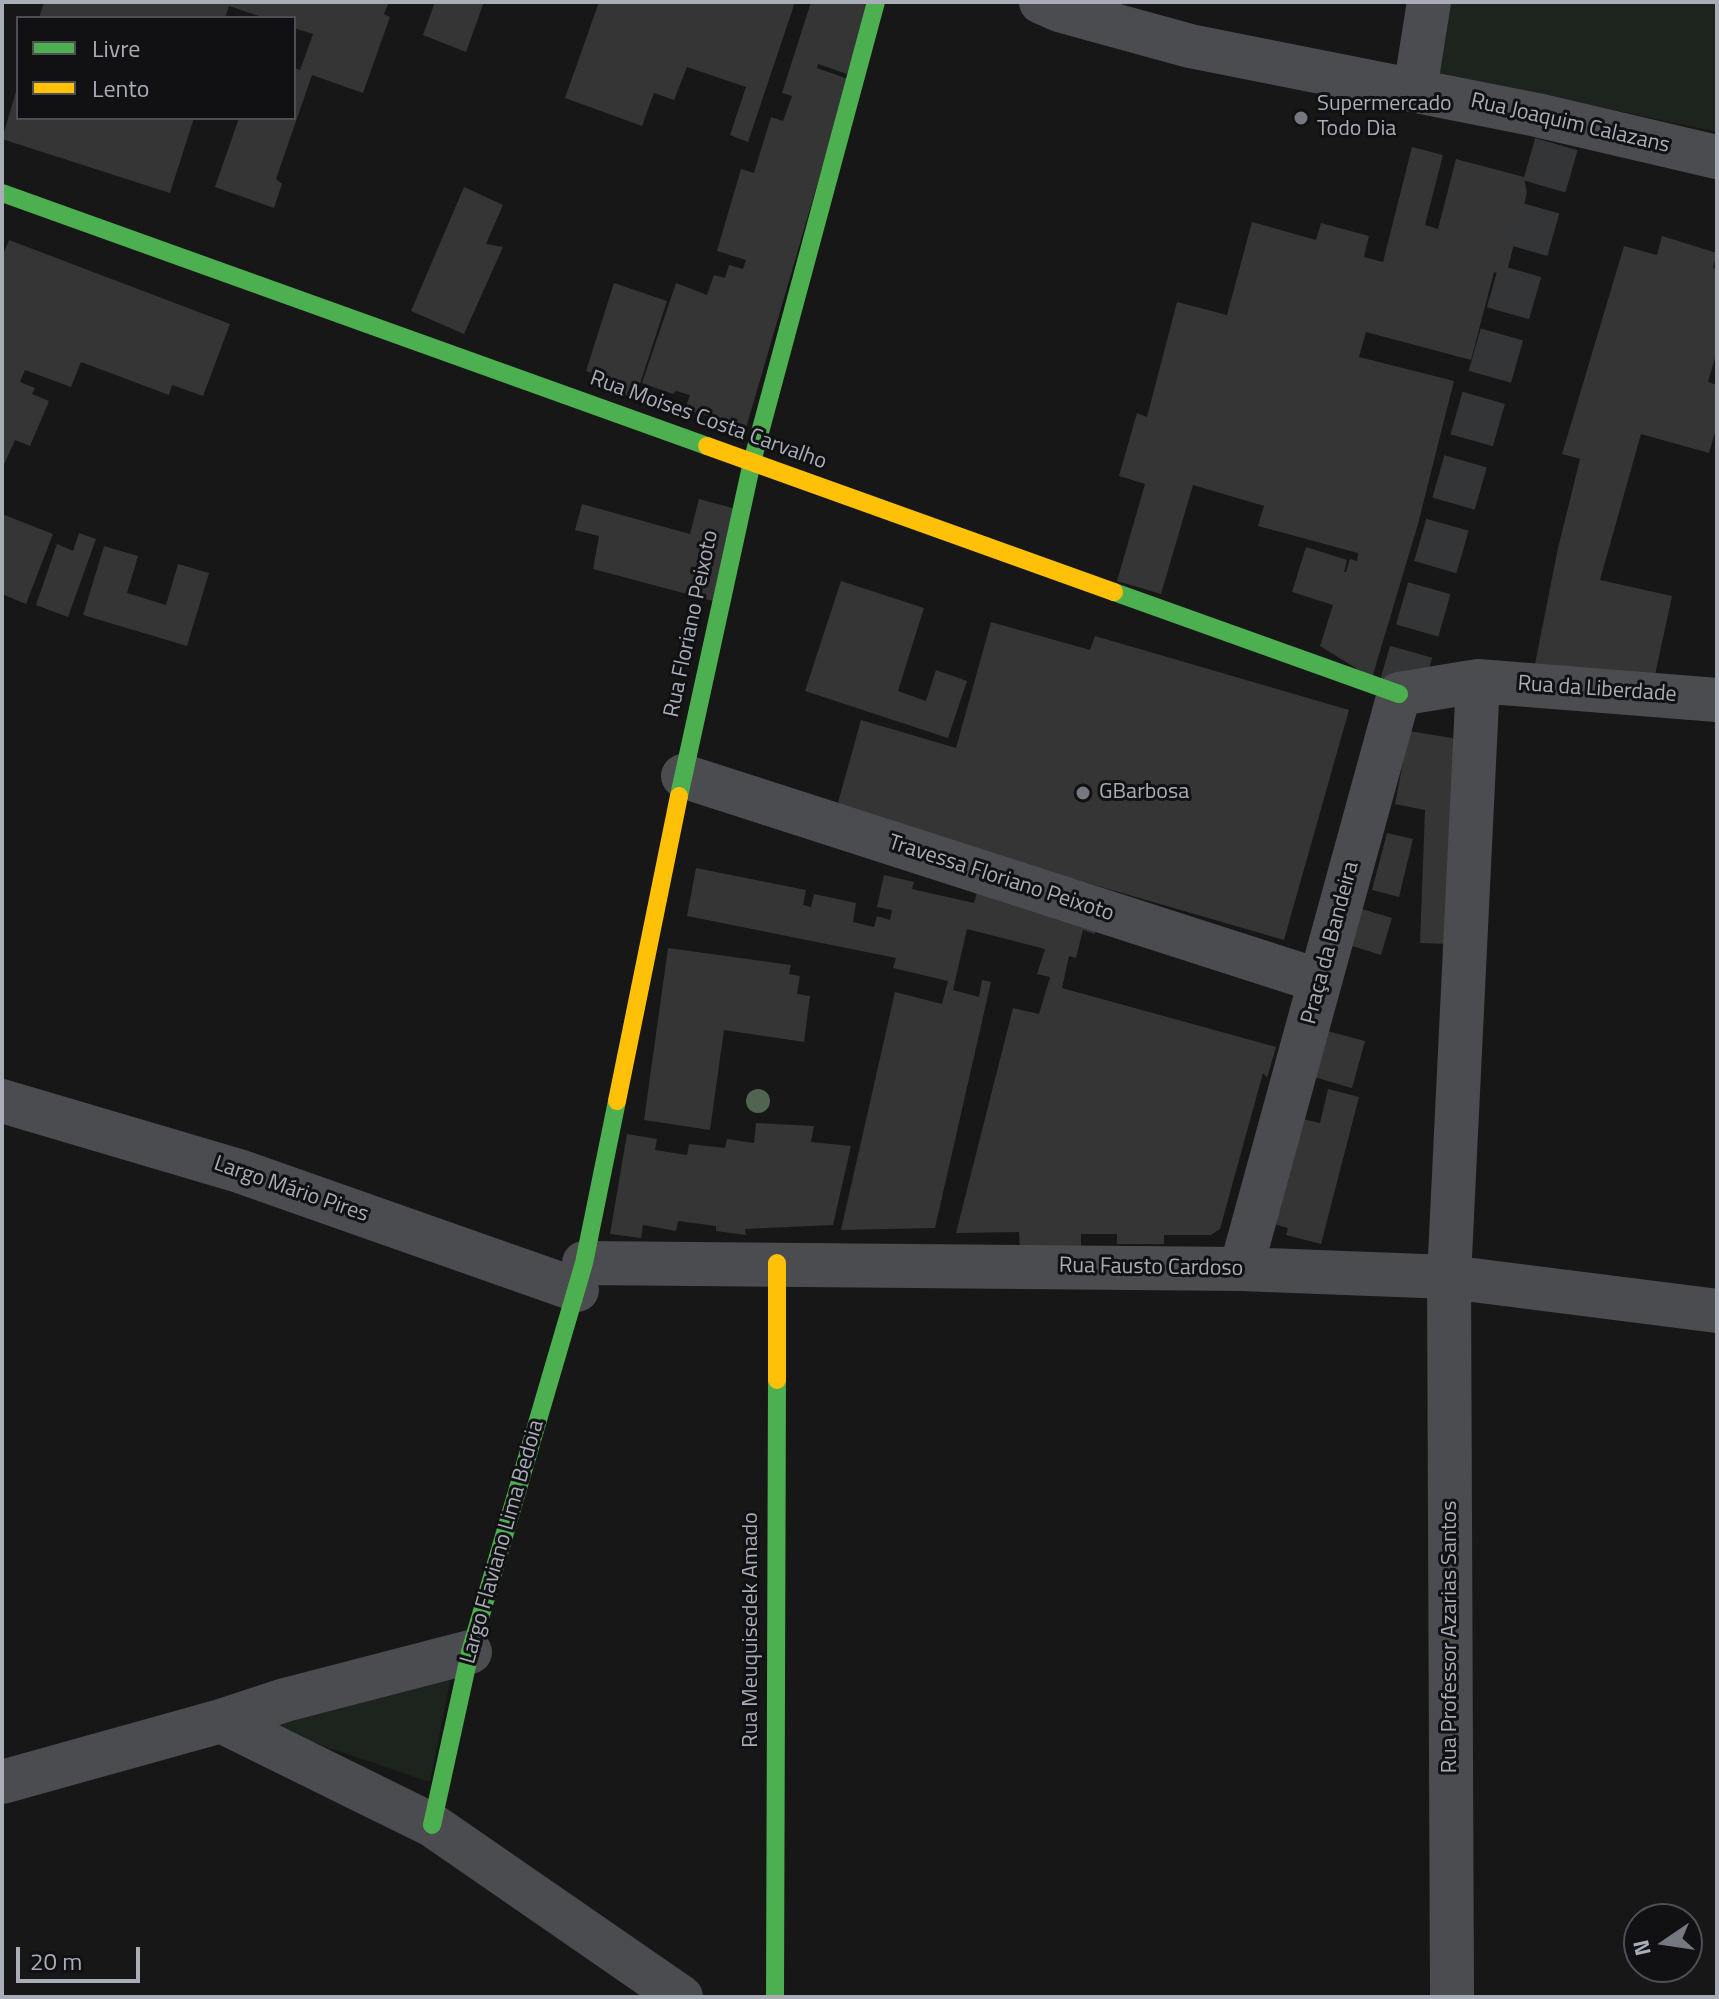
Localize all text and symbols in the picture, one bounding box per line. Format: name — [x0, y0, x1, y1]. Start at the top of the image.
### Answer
legend — [16, 16, 296, 120]
text: Livre — [92, 30, 140, 66]
text: Lento — [92, 70, 149, 106]
street label: Rua Joaquim Calazans — [1468, 88, 1672, 160]
place label: Supermercado Todo Dia — [1317, 92, 1452, 144]
marker: Supermercado Todo Dia — [1292, 109, 1310, 127]
street label: Rua Moises Costa Carvalho — [586, 366, 830, 476]
street label: Rua Floriano Peixoto — [659, 528, 725, 720]
street label: Rua da Liberdade — [1517, 671, 1677, 709]
place label: GBarbosa — [1099, 780, 1189, 806]
marker: GBarbosa — [1074, 784, 1092, 802]
street label: Travessa Floriano Peixoto — [885, 830, 1117, 928]
street label: Praça da Bandeira — [1297, 859, 1365, 1027]
street label: Largo Mário Pires — [210, 1151, 372, 1229]
street label: Rua Fausto Cardoso — [1059, 1253, 1243, 1283]
street label: Largo Flaviano Lima Bedoia — [456, 1417, 550, 1667]
street label: Rua Professor Azarias Santos — [1438, 1501, 1464, 1773]
street label: Rua Meuquisedek Amado — [739, 1512, 765, 1748]
north arrow — [1623, 1903, 1703, 1983]
scale bar — [20, 1931, 144, 1981]
text: N — [1623, 1937, 1660, 1959]
text: 20 m — [30, 1943, 82, 1979]

